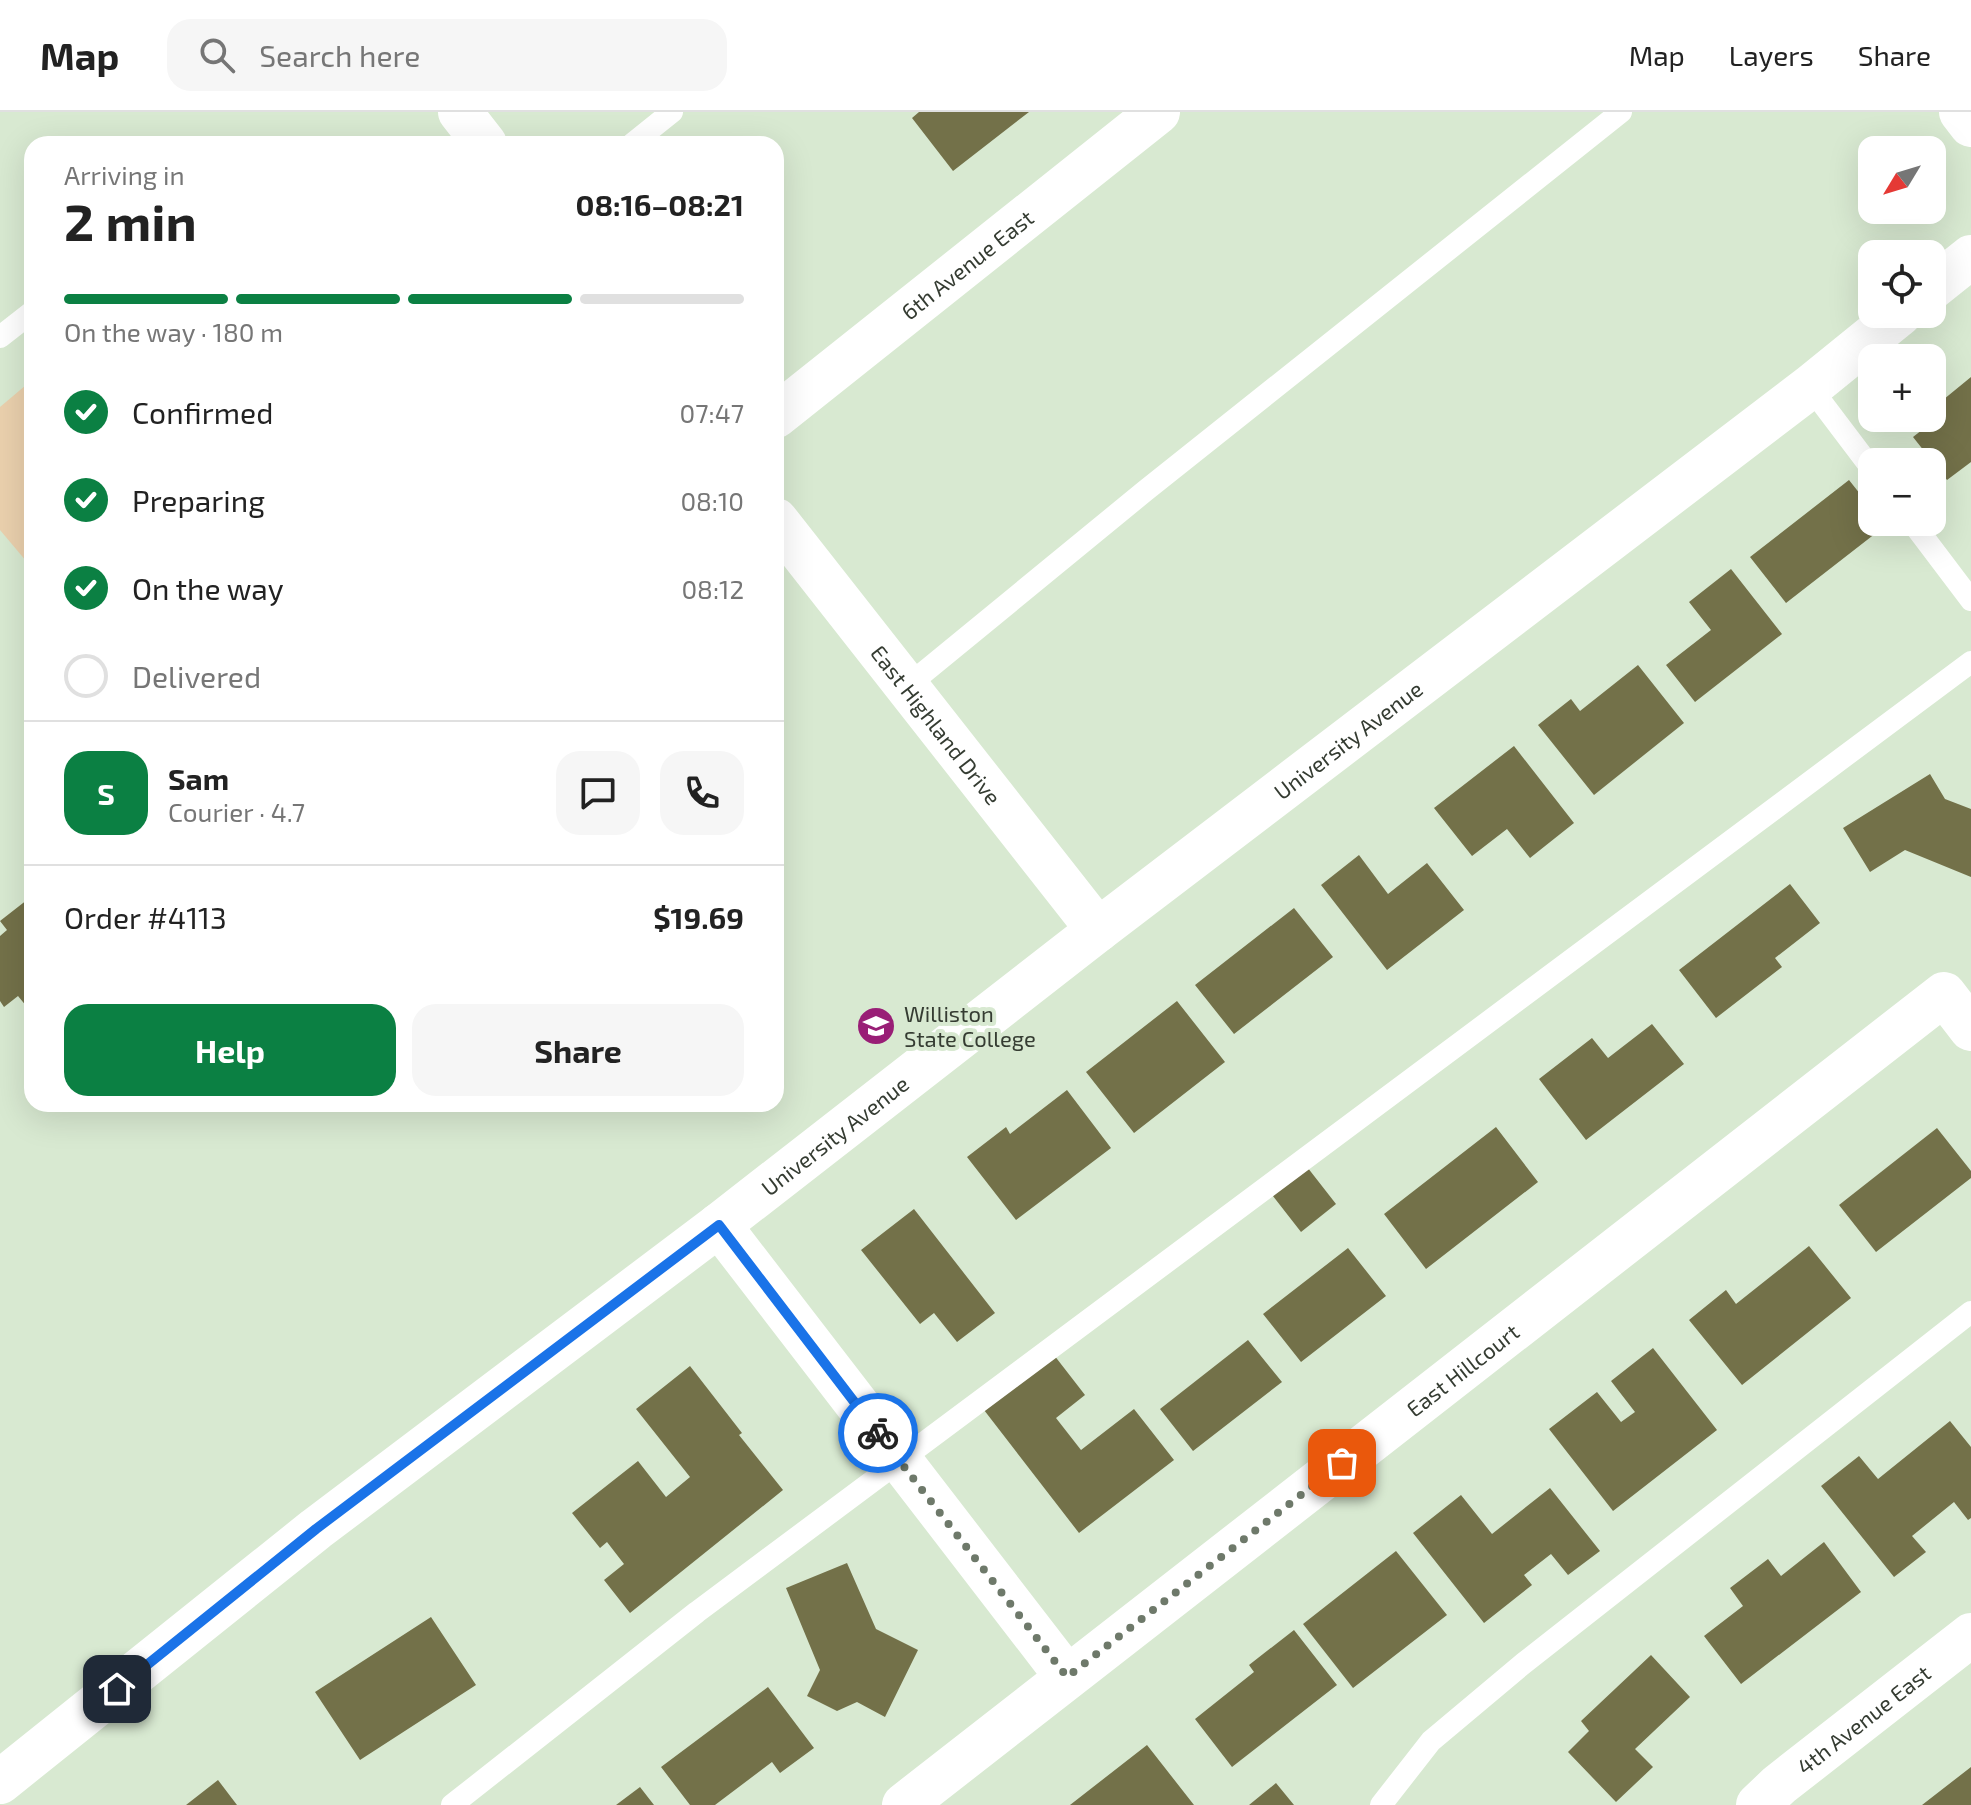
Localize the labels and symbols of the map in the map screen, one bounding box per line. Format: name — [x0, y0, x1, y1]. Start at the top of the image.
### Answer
north arrow — [1858, 136, 1946, 224]
street label: 6th Avenue East — [896, 204, 1038, 324]
street label: East Highland Drive — [866, 640, 1007, 809]
street label: University Avenue — [1269, 675, 1427, 804]
place label: Williston State College — [904, 1000, 1036, 1051]
school or university icon: Williston State College — [855, 1005, 897, 1047]
street label: University Avenue — [756, 1070, 913, 1200]
street label: East Hillcourt — [1401, 1318, 1524, 1421]
courier — [838, 1393, 918, 1473]
pin — [1308, 1429, 1376, 1497]
pin — [83, 1655, 151, 1723]
street label: 4th Avenue East — [1792, 1659, 1935, 1779]

